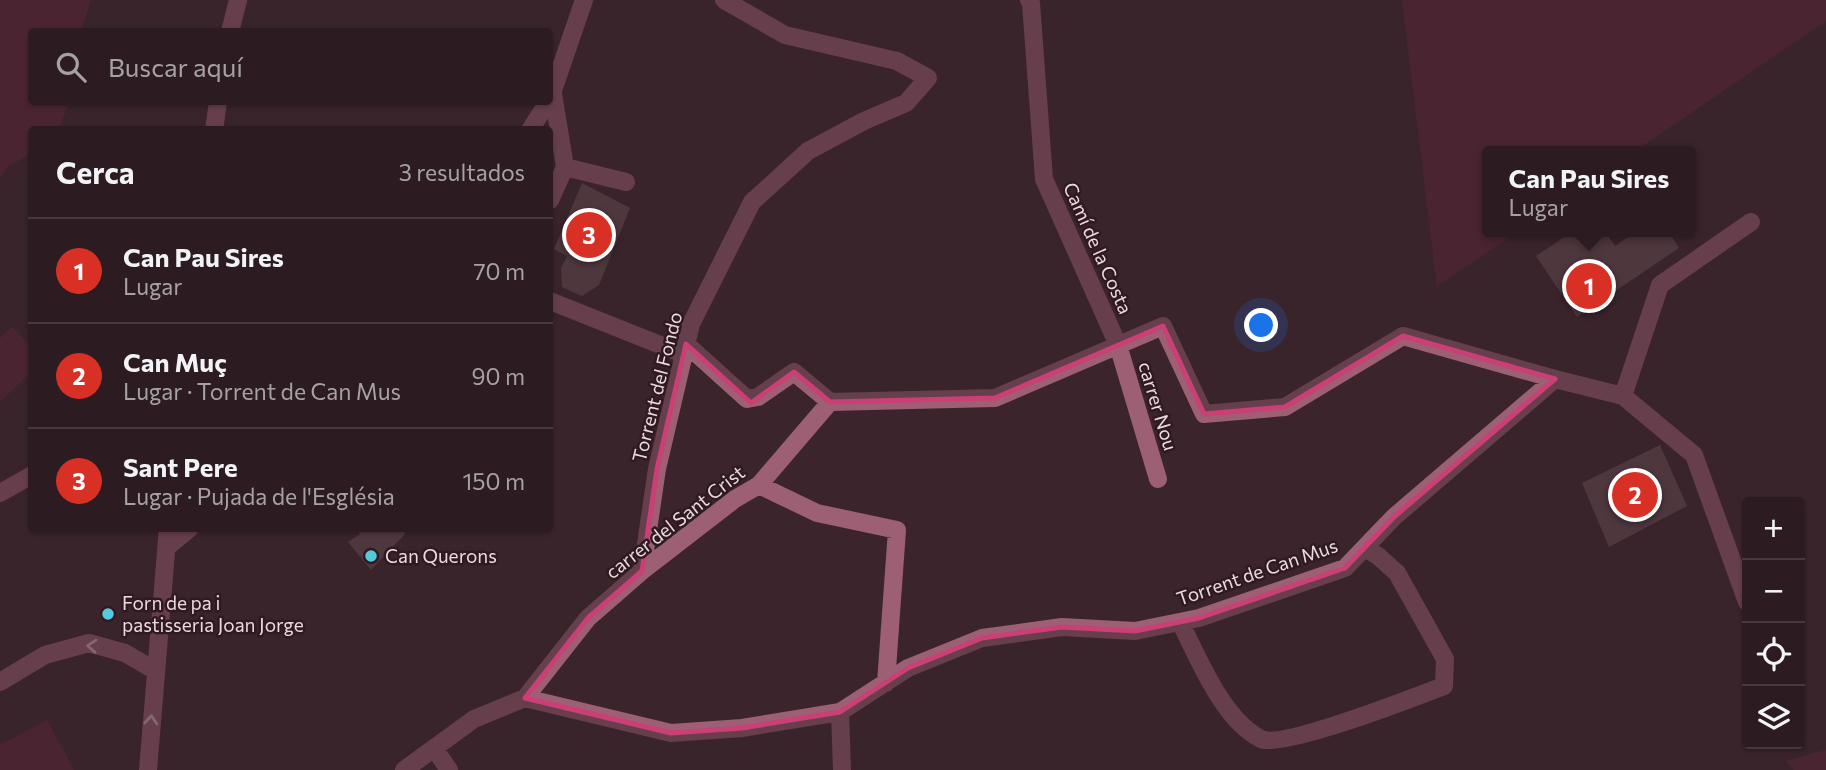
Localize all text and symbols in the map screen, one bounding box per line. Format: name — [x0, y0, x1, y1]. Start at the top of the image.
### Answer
search box — [28, 28, 553, 105]
icon: search — [52, 48, 90, 86]
text: Buscar aquí — [108, 51, 243, 82]
popup — [1482, 146, 1696, 237]
text: Cerca — [56, 153, 135, 190]
text: 3 resultados — [399, 158, 525, 186]
text: Can Pau Sires — [1509, 162, 1669, 193]
street label: Camí de la Costa — [1059, 178, 1138, 317]
text: Lugar — [1509, 193, 1568, 221]
pin: 3 — [566, 209, 612, 261]
text: Can Pau Sires — [123, 241, 284, 272]
text: 1 — [74, 257, 84, 285]
text: 70 m — [473, 257, 525, 285]
pin: 1 — [1566, 260, 1612, 312]
text: Lugar — [123, 272, 183, 300]
your location — [1244, 308, 1278, 342]
street label: Torrent del Fondo — [627, 309, 686, 464]
text: Can Muç — [123, 346, 227, 377]
street label: carrer Nou — [1134, 359, 1183, 453]
text: 2 — [72, 362, 86, 390]
text: 90 m — [472, 362, 525, 390]
text: Lugar · Torrent de Can Mus — [123, 377, 401, 405]
text: Sant Pere — [123, 451, 238, 482]
street label: carrer del Sant Crist — [601, 460, 749, 583]
text: 3 — [72, 467, 86, 495]
text: 150 m — [462, 467, 525, 495]
pin: 2 — [1612, 469, 1658, 521]
text: Lugar · Pujada de l'Església — [123, 482, 395, 510]
map controls — [1742, 497, 1805, 749]
button: + — [1742, 497, 1805, 560]
street label: Torrent de Can Mus — [1173, 533, 1340, 610]
place label: Can Querons — [385, 544, 497, 567]
marker: Can Querons — [363, 548, 379, 564]
button: − — [1742, 560, 1805, 623]
place label: Forn de pa i pastisseria Joan Jorge — [122, 591, 304, 636]
marker: Forn de pa i pastisseria Joan Jorge — [100, 606, 116, 622]
button: locate — [1742, 623, 1805, 686]
one-way arrow — [86, 639, 97, 654]
button: layers — [1742, 686, 1805, 749]
one-way arrow — [143, 714, 158, 725]

